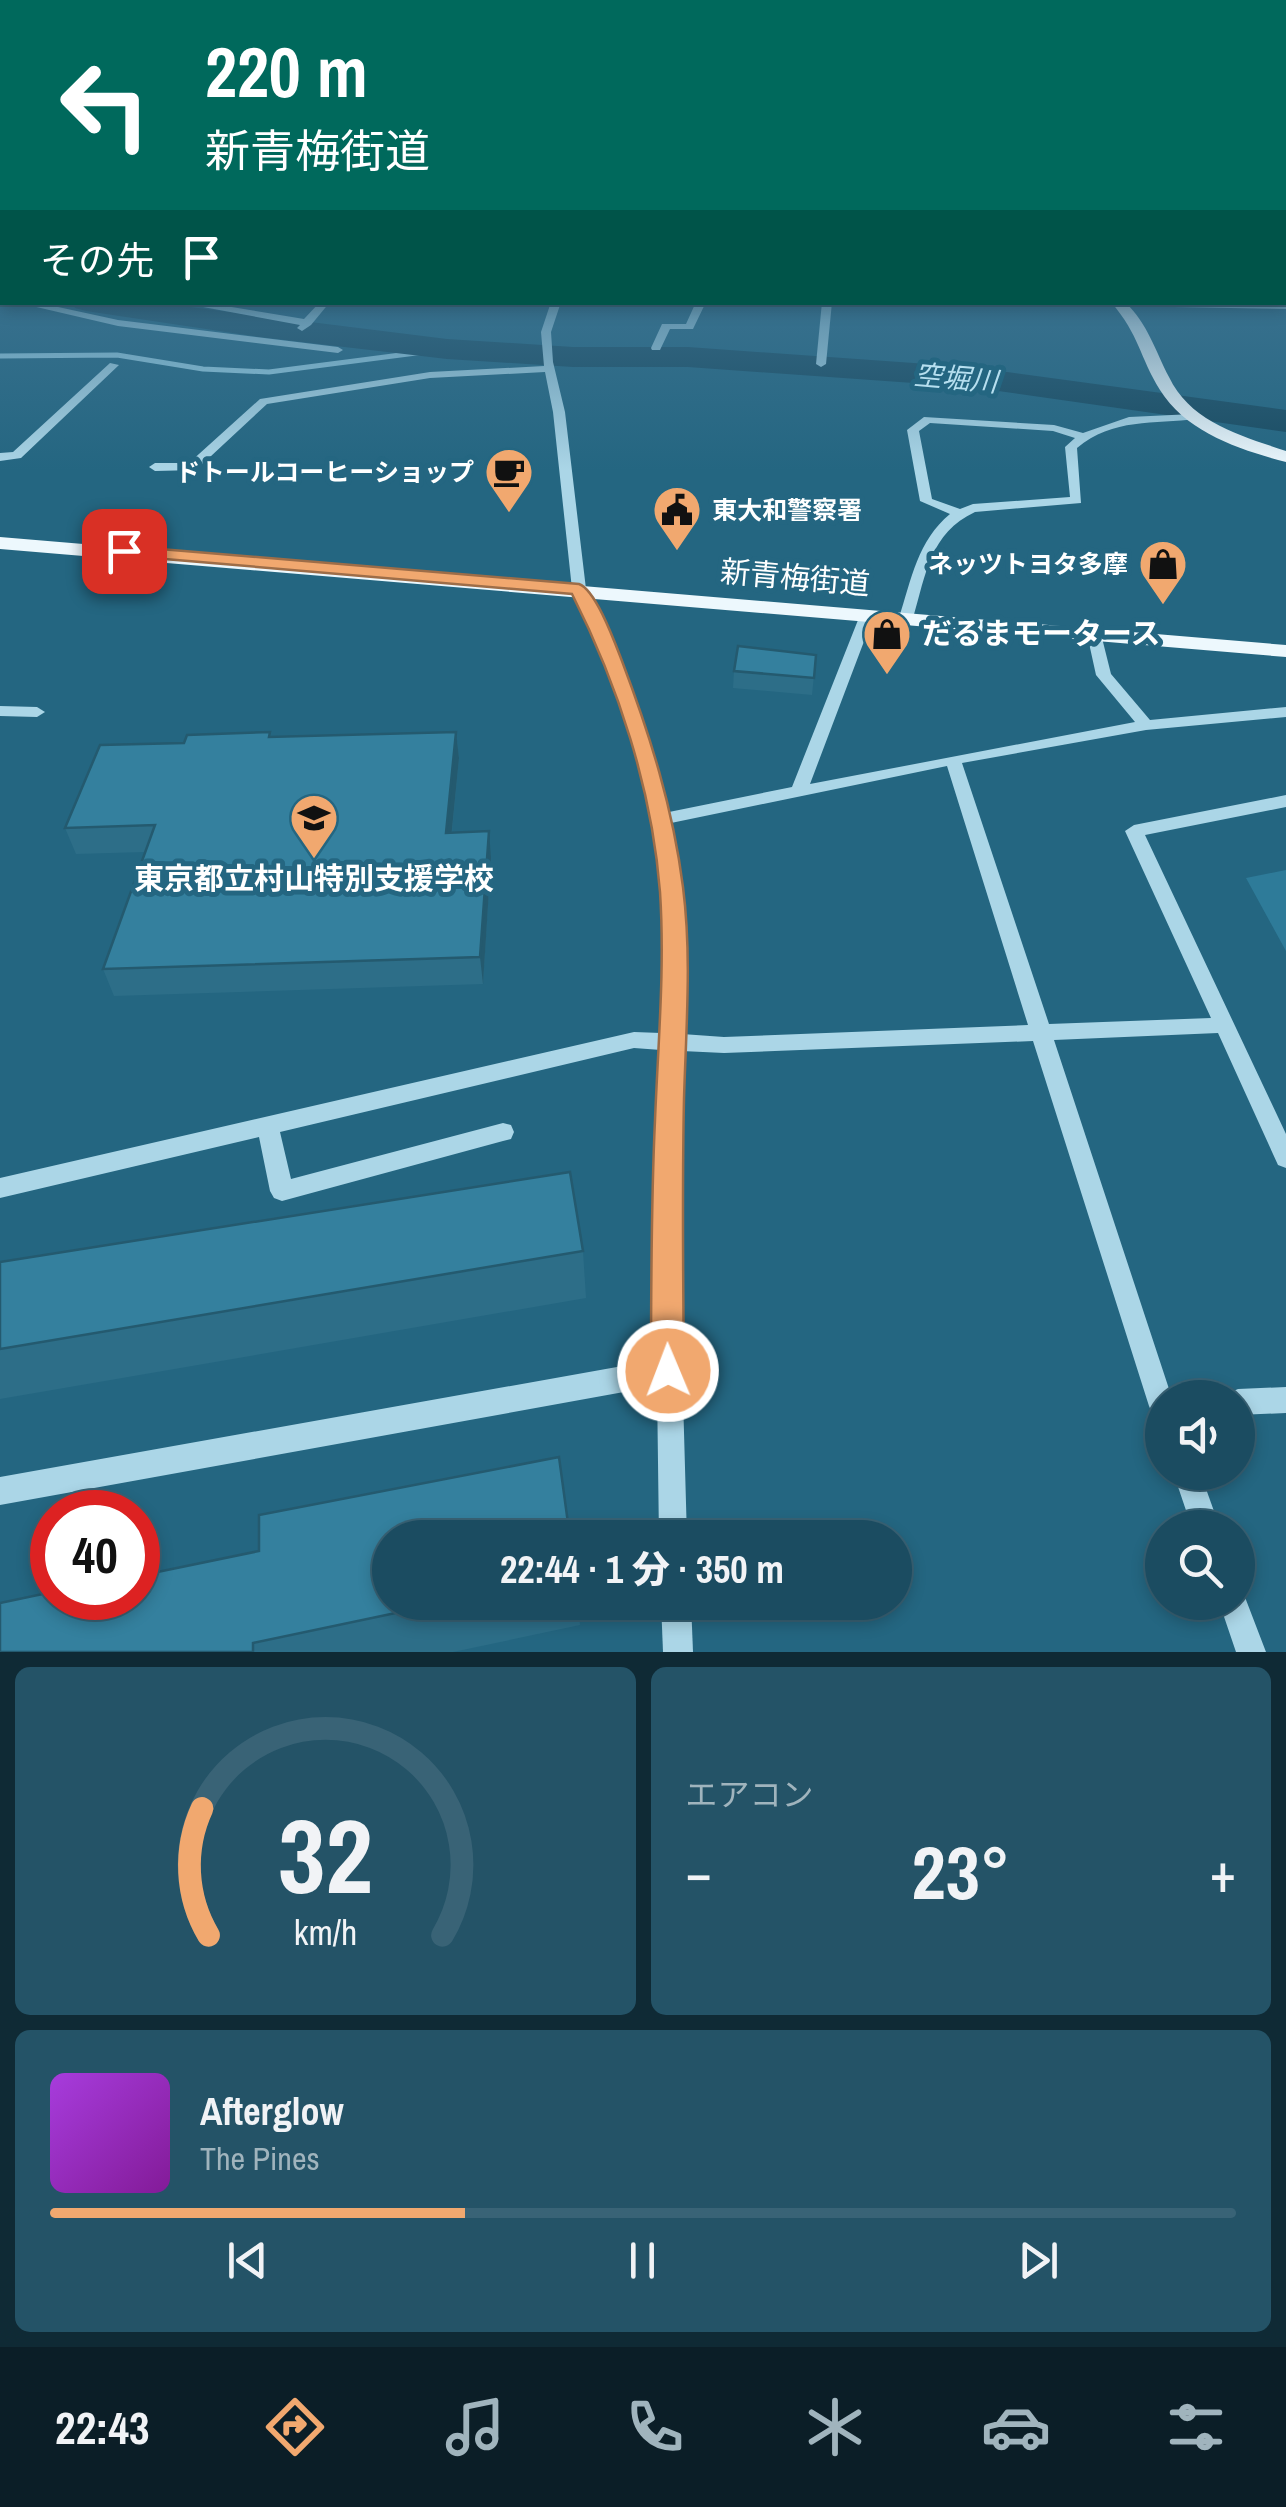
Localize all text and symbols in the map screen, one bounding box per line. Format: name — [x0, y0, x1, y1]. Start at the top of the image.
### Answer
text: 220 m — [205, 25, 368, 119]
icon: left — [40, 40, 170, 170]
text: 新青梅街道 — [205, 120, 430, 181]
icon: arrive — [174, 230, 229, 285]
text: その先 — [40, 235, 154, 286]
water label: 空堀川 — [912, 355, 1002, 401]
cafe icon: ドトールコーヒーショップ — [483, 446, 535, 514]
place label: ドトールコーヒーショップ — [175, 455, 474, 489]
public building icon: 東大和警察署 — [651, 484, 703, 552]
place label: 東大和警察署 — [712, 493, 862, 527]
pin — [82, 509, 167, 594]
icon: arrive — [97, 524, 152, 579]
shop icon: ネッツトヨタ多摩 — [1137, 538, 1189, 606]
place label: ネッツトヨタ多摩 — [928, 547, 1128, 581]
street label: 新青梅街道 — [719, 551, 872, 603]
shop icon: だるまモータース — [861, 608, 913, 676]
place label: だるまモータース — [922, 613, 1161, 653]
school or university icon: 東京都立村山特別支援学校 — [288, 792, 340, 860]
place label: 東京都立村山特別支援学校 — [134, 858, 494, 898]
position arrow — [616, 1319, 720, 1423]
map controls — [1145, 1380, 1255, 1620]
button: sound — [1145, 1380, 1255, 1490]
speed limit sign: 40 — [30, 1490, 160, 1620]
button: search — [1145, 1510, 1255, 1620]
text: 22:44 · 1 分 · 350 m — [500, 1544, 784, 1595]
text: エアコン — [686, 1773, 814, 1816]
text: 32 — [278, 1785, 373, 1925]
text: 23° — [912, 1821, 1010, 1922]
text: − — [686, 1835, 712, 1909]
text: + — [1210, 1835, 1236, 1909]
text: km/h — [293, 1908, 357, 1956]
text: Afterglow — [200, 2086, 344, 2137]
text: The Pines — [200, 2137, 320, 2180]
icon: previous — [220, 2233, 275, 2288]
icon: pause — [615, 2233, 670, 2288]
icon: next — [1011, 2233, 1066, 2288]
icon: directions — [260, 2392, 330, 2462]
icon: music — [440, 2392, 510, 2462]
icon: phone — [620, 2392, 690, 2462]
icon: climate — [800, 2392, 870, 2462]
icon: car — [981, 2392, 1051, 2462]
icon: filters — [1161, 2392, 1231, 2462]
text: 22:43 — [55, 2397, 149, 2458]

